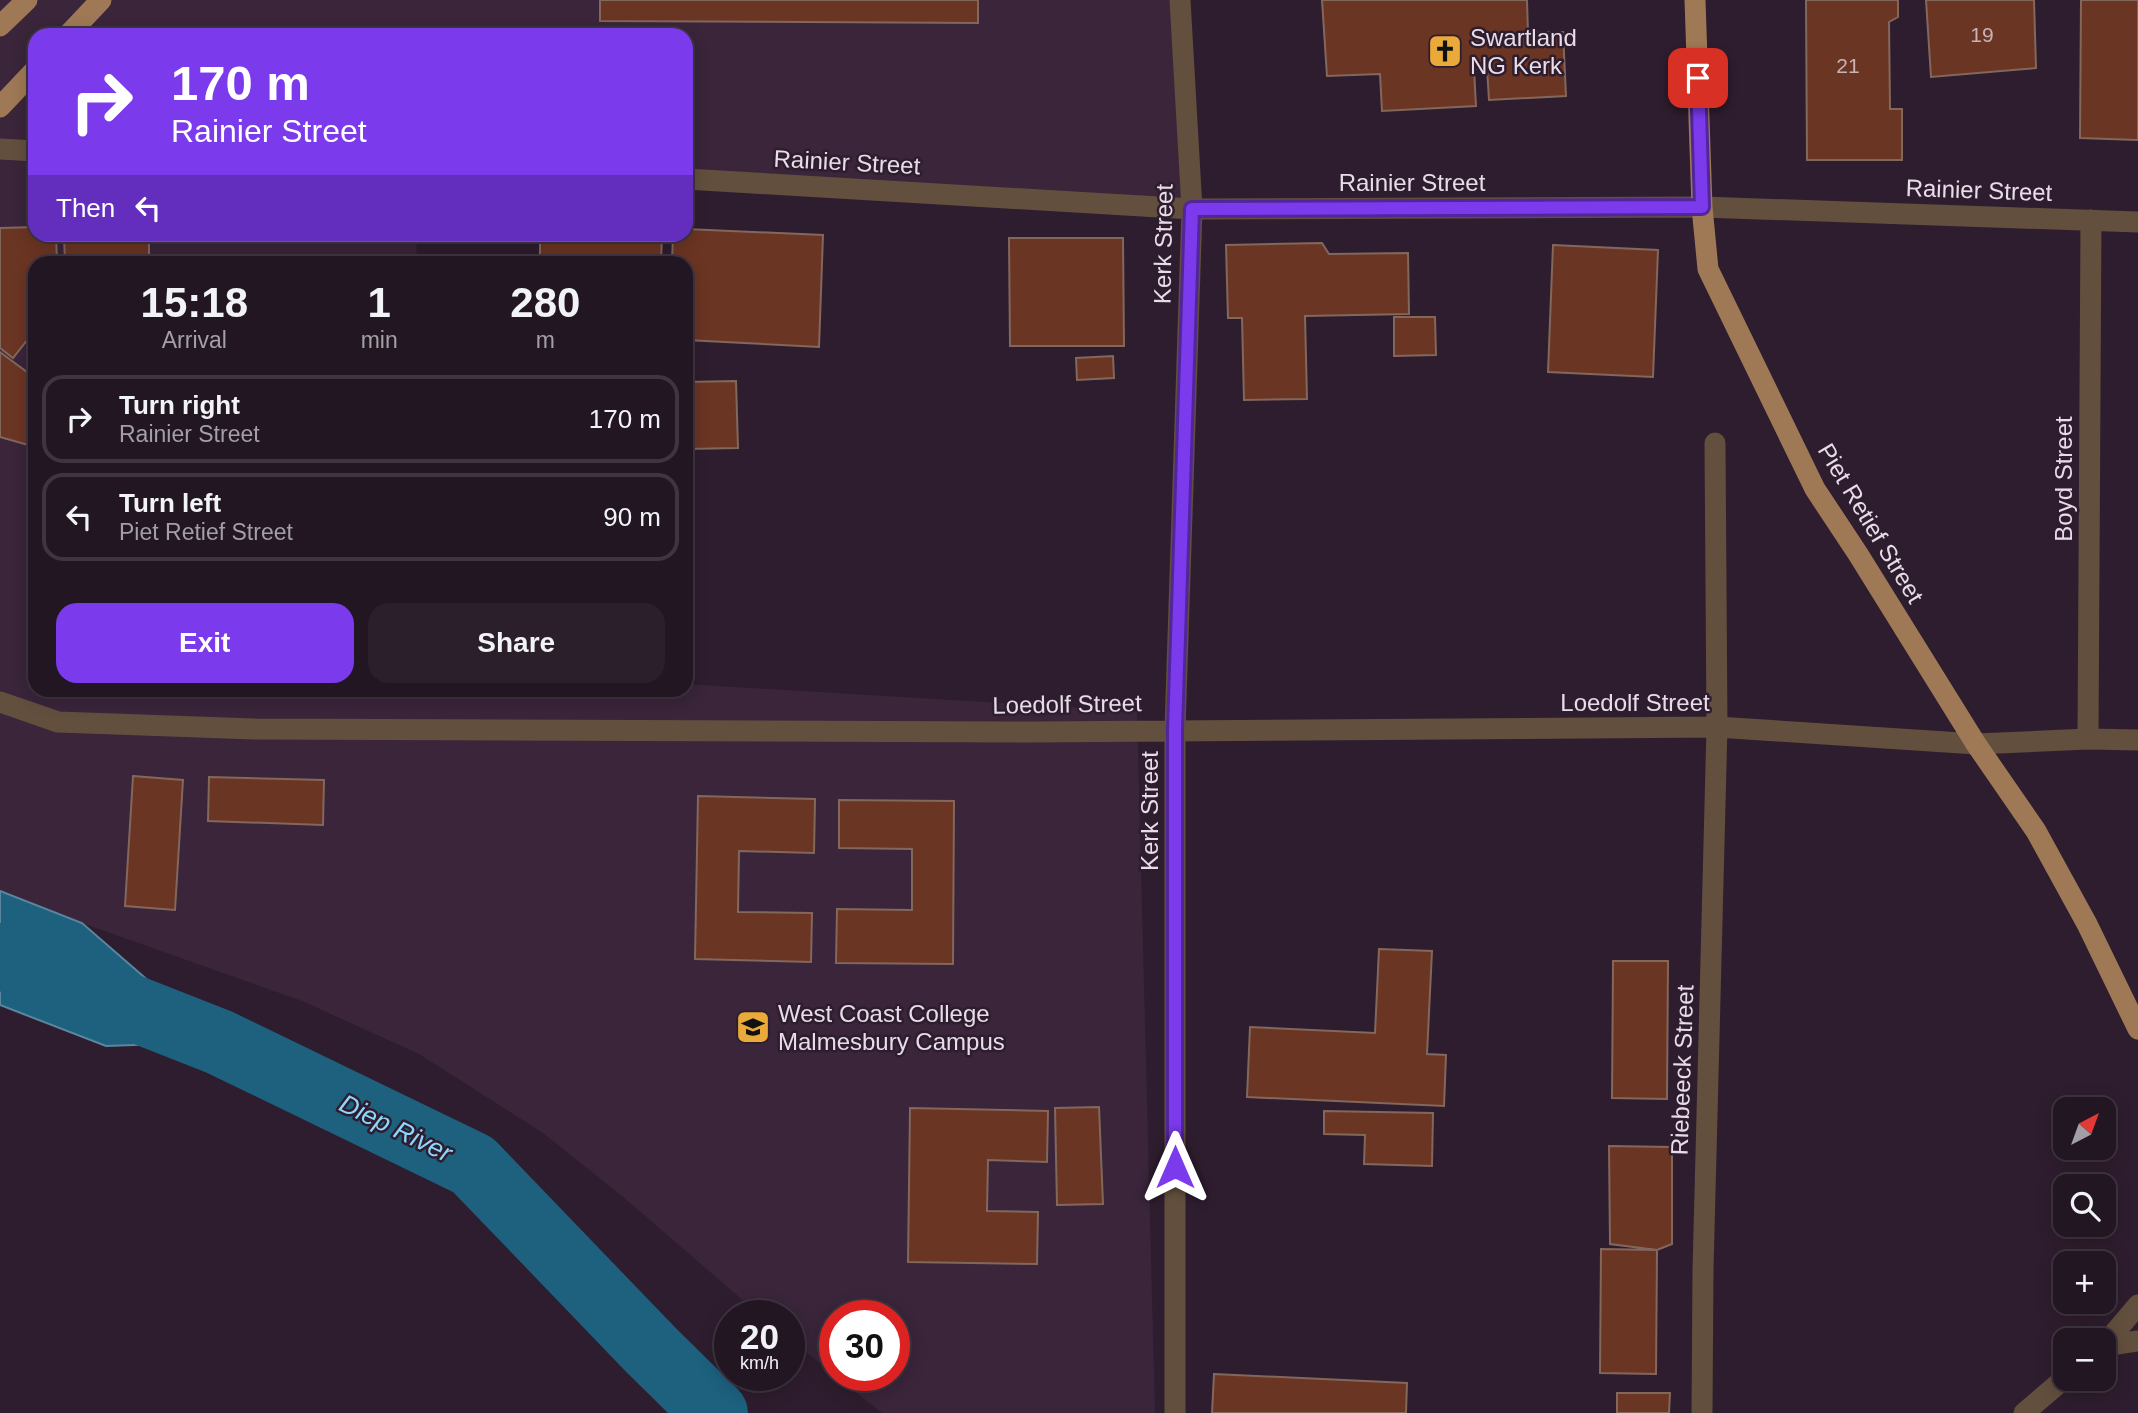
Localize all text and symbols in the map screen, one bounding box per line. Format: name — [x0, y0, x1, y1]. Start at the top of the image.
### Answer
house number: 19 — [1970, 23, 1994, 46]
place label: Swartland NG Kerk — [1470, 24, 1577, 79]
church icon: Swartland NG Kerk — [1426, 32, 1464, 70]
pin — [1668, 48, 1728, 108]
house number: 21 — [1836, 54, 1860, 77]
icon: right — [56, 56, 147, 147]
text: 170 m — [171, 56, 310, 110]
icon: arrive — [1679, 59, 1717, 97]
text: Rainier Street — [171, 113, 367, 149]
street label: Rainier Street — [773, 145, 921, 179]
street label: Rainier Street — [1339, 169, 1486, 196]
street label: Rainier Street — [1905, 174, 2053, 206]
street label: Kerk Street — [1148, 183, 1178, 304]
icon: left — [129, 189, 167, 227]
text: Then — [56, 193, 115, 223]
text: 15:18 — [141, 279, 248, 326]
text: 1 — [367, 279, 391, 326]
text: 280 — [510, 279, 580, 326]
text: Arrival — [162, 327, 227, 353]
text: min — [361, 327, 398, 353]
text: m — [536, 327, 555, 353]
text: Turn right — [119, 390, 240, 420]
icon: right — [60, 400, 98, 438]
text: 170 m — [589, 404, 661, 434]
street label: Boyd Street — [2050, 416, 2077, 542]
text: Rainier Street — [119, 421, 260, 447]
street label: Piet Retief Street — [1813, 438, 1929, 608]
text: Turn left — [119, 488, 221, 518]
icon: left — [60, 498, 98, 536]
text: 90 m — [603, 502, 661, 532]
text: Piet Retief Street — [119, 519, 293, 545]
button: Exit — [56, 603, 354, 683]
button: Share — [368, 603, 665, 683]
street label: Loedolf Street — [992, 689, 1142, 719]
street label: Loedolf Street — [1560, 689, 1710, 716]
street label: Kerk Street — [1136, 751, 1163, 871]
street label: Riebeeck Street — [1666, 984, 1698, 1156]
place label: West Coast College Malmesbury Campus — [778, 1000, 1005, 1055]
school or university icon: West Coast College Malmesbury Campus — [734, 1008, 772, 1046]
water label: Diep River — [335, 1088, 458, 1169]
north arrow — [2053, 1097, 2116, 1160]
map controls — [2053, 1097, 2116, 1391]
position arrow — [1138, 1130, 1212, 1204]
button: search — [2053, 1174, 2116, 1237]
button: + — [2053, 1251, 2116, 1314]
speed limit sign: 30 — [819, 1300, 910, 1391]
text: 20 — [740, 1317, 779, 1356]
button: − — [2053, 1328, 2116, 1391]
text: km/h — [740, 1353, 779, 1373]

